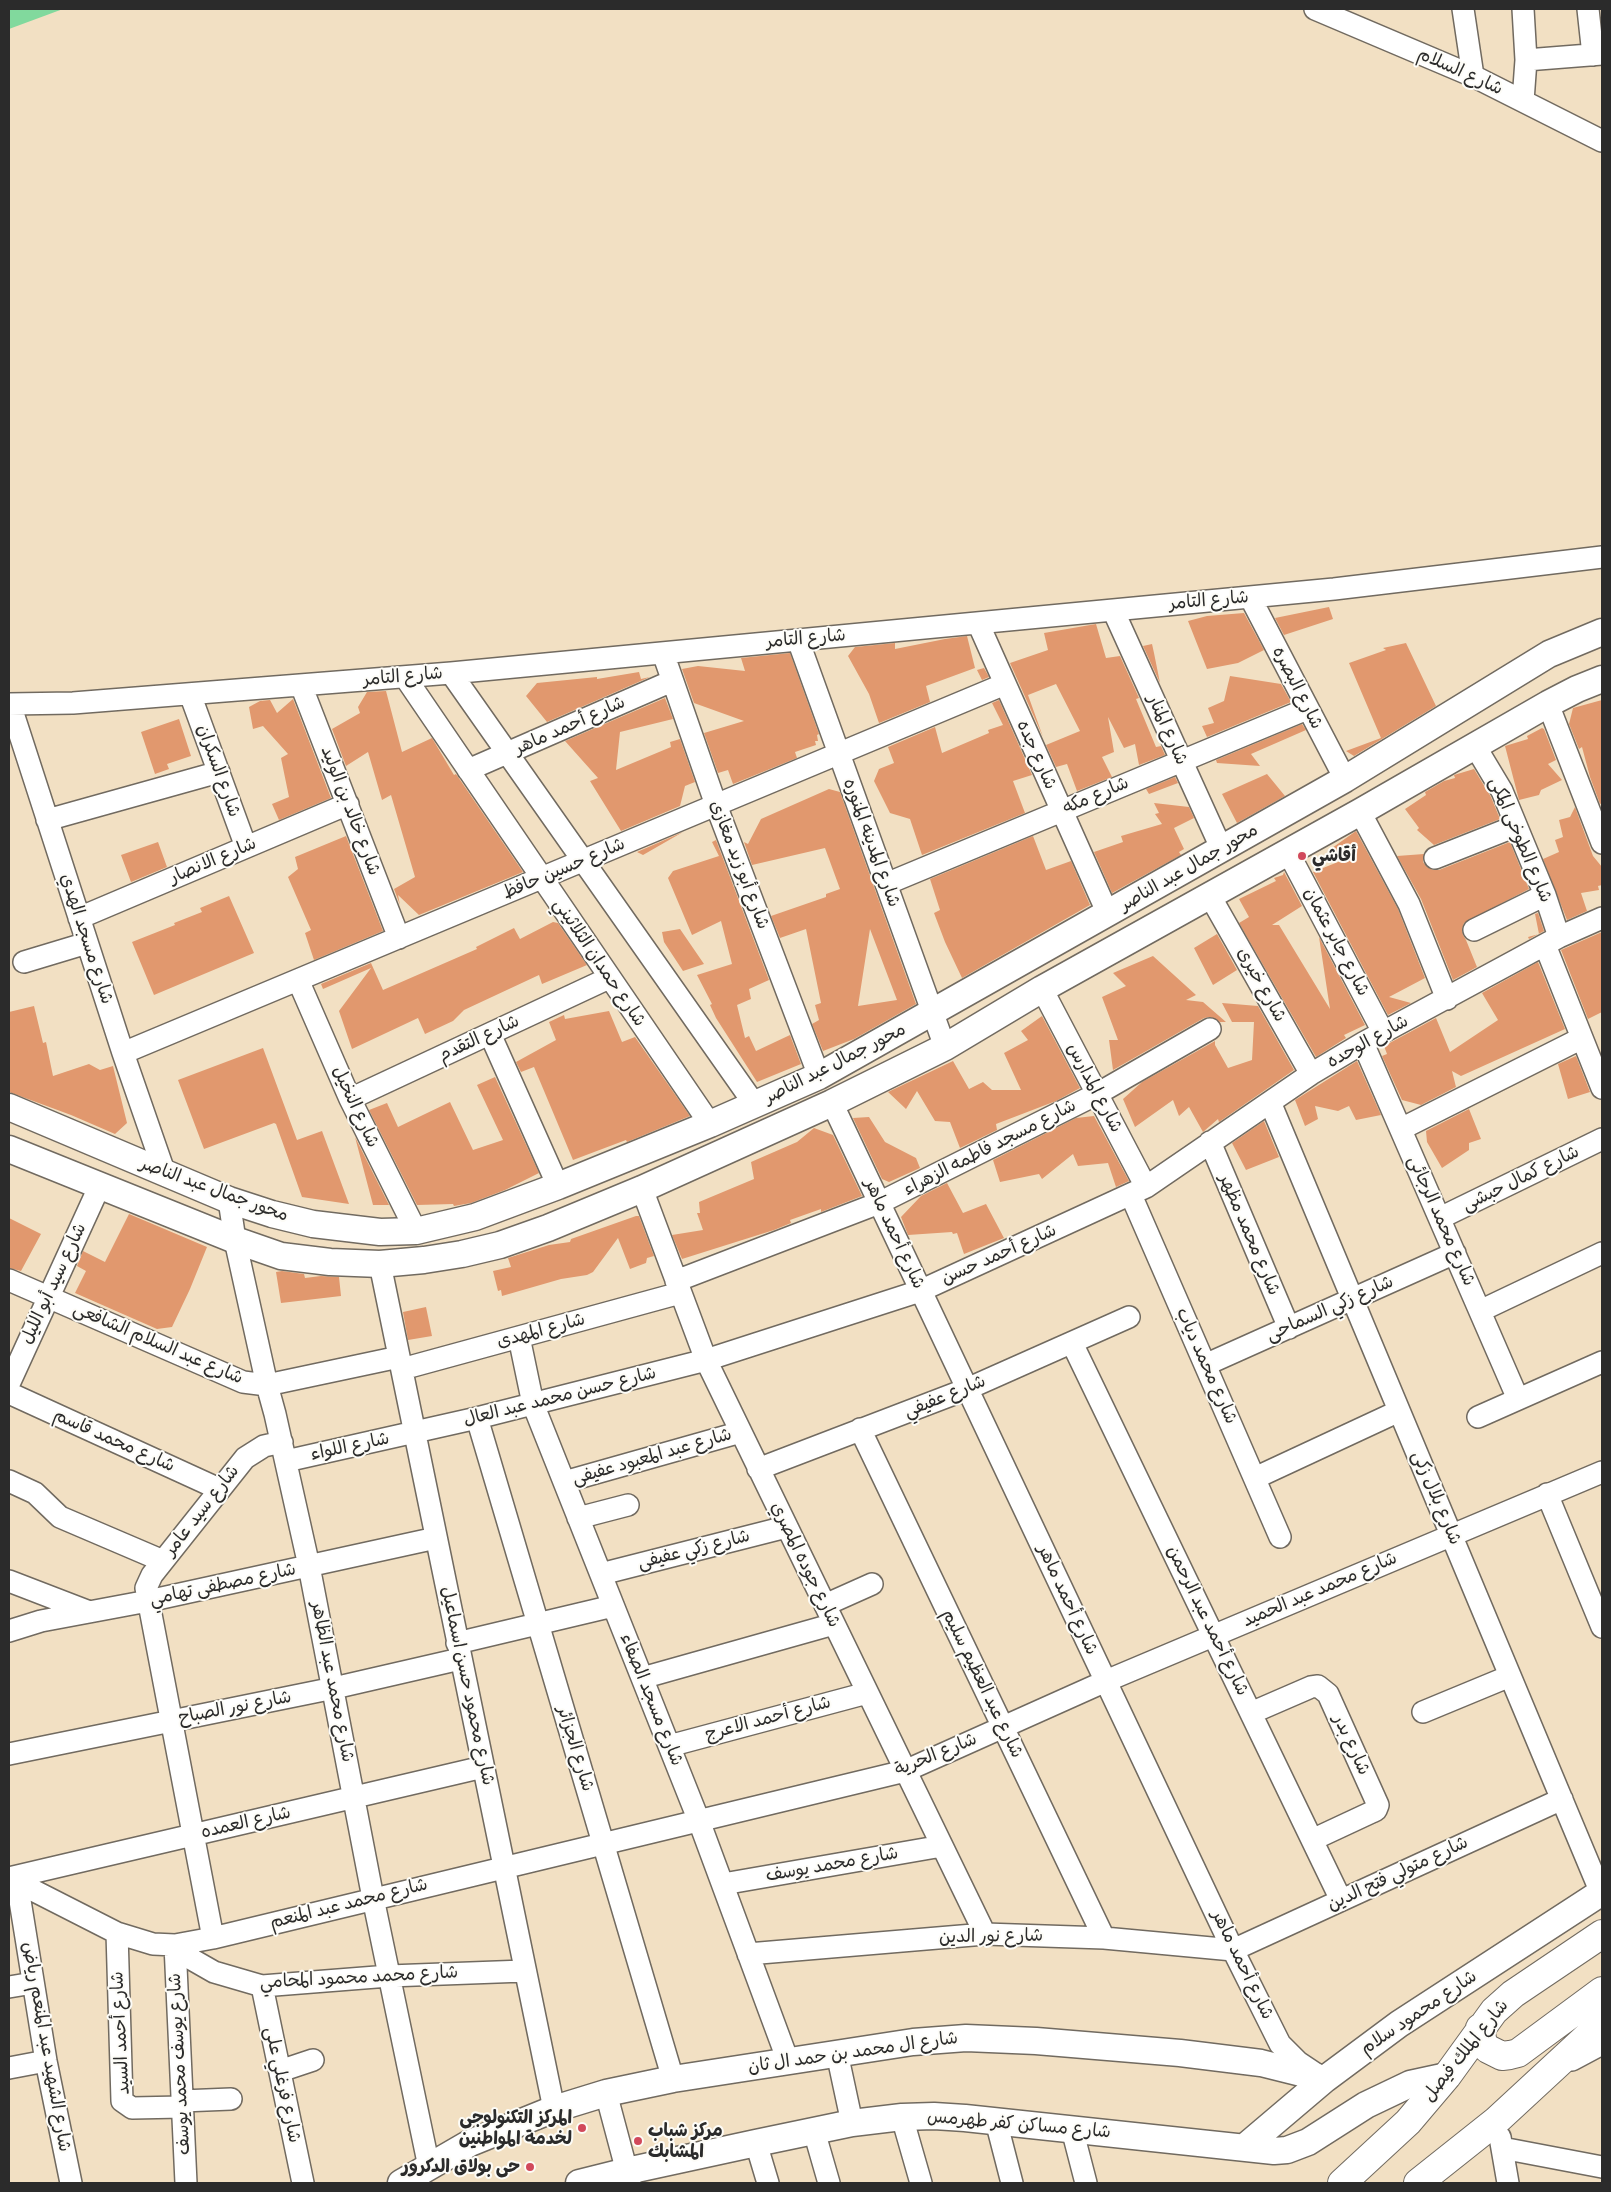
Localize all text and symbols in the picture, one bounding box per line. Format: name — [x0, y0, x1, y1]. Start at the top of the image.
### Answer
street label: شارع السلام — [1414, 44, 1506, 100]
street label: شارع التامر — [1168, 587, 1250, 615]
street label: شارع التامر — [765, 625, 847, 653]
street label: شارع البصره — [1267, 643, 1327, 733]
street label: شارع التامر — [362, 663, 444, 691]
street label: شارع أحمد ماهر — [511, 692, 629, 760]
street label: شارع المنار — [1142, 692, 1192, 768]
street label: شارع جده — [1011, 717, 1061, 793]
street label: شارع السكران — [191, 722, 245, 820]
street label: شارع خالد بن الوليد — [315, 743, 385, 879]
street label: شارع مكه — [1060, 772, 1132, 820]
street label: شارع الطوخى المكى — [1484, 774, 1556, 906]
street label: شارع المدينه المنوره — [838, 776, 904, 910]
street label: شارع أبو زيد مغازى — [704, 797, 774, 933]
street label: محور جمال عبد الناصر — [1116, 820, 1262, 916]
street label: شارع الانصار — [166, 833, 260, 889]
street label: شارع حسين حافظ — [499, 833, 629, 905]
place label: أقاشي — [1312, 845, 1356, 867]
marker: أقاشي — [1296, 850, 1308, 862]
street label: شارع مسجد الهدي — [55, 871, 117, 1007]
street label: شارع جابر عثمان — [1298, 884, 1374, 1000]
street label: شارع حمدان الثلاثيني — [548, 895, 650, 1031]
street label: شارع خيرى — [1232, 944, 1290, 1026]
street label: شارع التقدم — [435, 1011, 523, 1067]
street label: شارع الوحده — [1323, 1011, 1413, 1073]
street label: محور جمال عبد الناصر — [760, 1019, 910, 1109]
street label: شارع المدارس — [1061, 1040, 1127, 1136]
street label: شارع النخيل — [327, 1063, 383, 1151]
street label: شارع مسجد فاطمه الزهراء — [900, 1095, 1080, 1201]
street label: شارع كمال حبشى — [1459, 1141, 1583, 1217]
street label: محور جمال عبد الناصر — [137, 1153, 291, 1227]
street label: شارع محمد الرجائى — [1403, 1153, 1479, 1289]
street label: شارع محمد مظهر — [1214, 1171, 1284, 1299]
street label: شارع أحمد ماهر — [859, 1175, 929, 1293]
street label: شارع سيد أبو الليل — [16, 1220, 92, 1348]
street label: شارع أحمد حسن — [938, 1220, 1060, 1290]
street label: شارع زكي السماحى — [1263, 1271, 1397, 1347]
street label: شارع عبد السلام الشافعى — [70, 1298, 246, 1390]
street label: شارع محمد دياب — [1171, 1304, 1241, 1428]
street label: شارع المهدى — [494, 1309, 588, 1353]
street label: شارع حسن محمد عبد العال — [461, 1363, 659, 1431]
street label: شارع عفيفي — [901, 1371, 989, 1423]
street label: شارع محمد قاسم — [50, 1405, 178, 1477]
street label: شارع عبد المعبود عفيفى — [570, 1424, 734, 1490]
street label: شارع اللواء — [309, 1428, 391, 1466]
street label: شارع بلال زكى — [1406, 1448, 1466, 1548]
street label: شارع سيد عامر — [160, 1461, 244, 1561]
street label: شارع جوده المصري — [765, 1499, 845, 1631]
street label: شارع زكي عفيفى — [636, 1526, 752, 1574]
street label: شارع أحمد ماهر — [1032, 1541, 1102, 1659]
street label: شارع أحمد عبد الرحمن — [1161, 1542, 1253, 1700]
street label: شارع محمد عبد الحميد — [1239, 1548, 1401, 1632]
street label: شارع مصطفى تهامي — [148, 1559, 298, 1611]
street label: شارع محمود حسن اسماعيل — [435, 1585, 499, 1787]
street label: شارع محمد عبد الظاهر — [306, 1600, 358, 1764]
street label: شارع عبد العظيم سليم — [937, 1606, 1027, 1762]
street label: شارع مسجد الصفاء — [615, 1631, 687, 1769]
street label: شارع نور الصباح — [177, 1686, 293, 1730]
street label: شارع أحمد الاعرج — [703, 1692, 833, 1746]
street label: شارع الجزائر — [552, 1704, 598, 1794]
street label: شارع بدر — [1328, 1711, 1374, 1779]
street label: شارع الحرية — [892, 1729, 980, 1781]
street label: شارع العمده — [199, 1802, 293, 1844]
street label: شارع متولي فتح الدين — [1324, 1832, 1472, 1916]
street label: شارع محمد يوسف — [764, 1843, 900, 1887]
street label: شارع محمد عبد المنعم — [268, 1874, 430, 1934]
street label: شارع أحمد ماهر — [1206, 1907, 1278, 2023]
street label: شارع نور الدين — [939, 1925, 1043, 1949]
street label: شارع الشهيد عبد المنعم رياض — [17, 1940, 75, 2154]
street label: شارع محمد محمود المحامي — [259, 1962, 459, 1994]
street label: شارع محمود سلام — [1357, 1966, 1481, 2060]
street label: شارع أحمد السيد — [107, 1971, 135, 2095]
street label: شارع يوسف محمد يوسف — [164, 1973, 196, 2155]
street label: شارع الملك فيصل — [1418, 1996, 1514, 2106]
street label: شارع فرغلي على — [259, 2025, 305, 2145]
street label: شارع ال محمد بن حمد ال ثان — [747, 2028, 959, 2078]
street label: شارع مساكن كفر طهرمس — [926, 2106, 1112, 2144]
place label: المركز التكنولوجى لخدمة المواطنين — [459, 2107, 572, 2150]
place label: مركز شباب المشابك — [648, 2120, 723, 2162]
marker: المركز التكنولوجى لخدمة المواطنين — [576, 2122, 588, 2134]
marker: مركز شباب المشابك — [632, 2135, 644, 2147]
place label: حى بولاق الدكرور — [402, 2156, 520, 2178]
marker: حى بولاق الدكرور — [524, 2161, 536, 2173]

